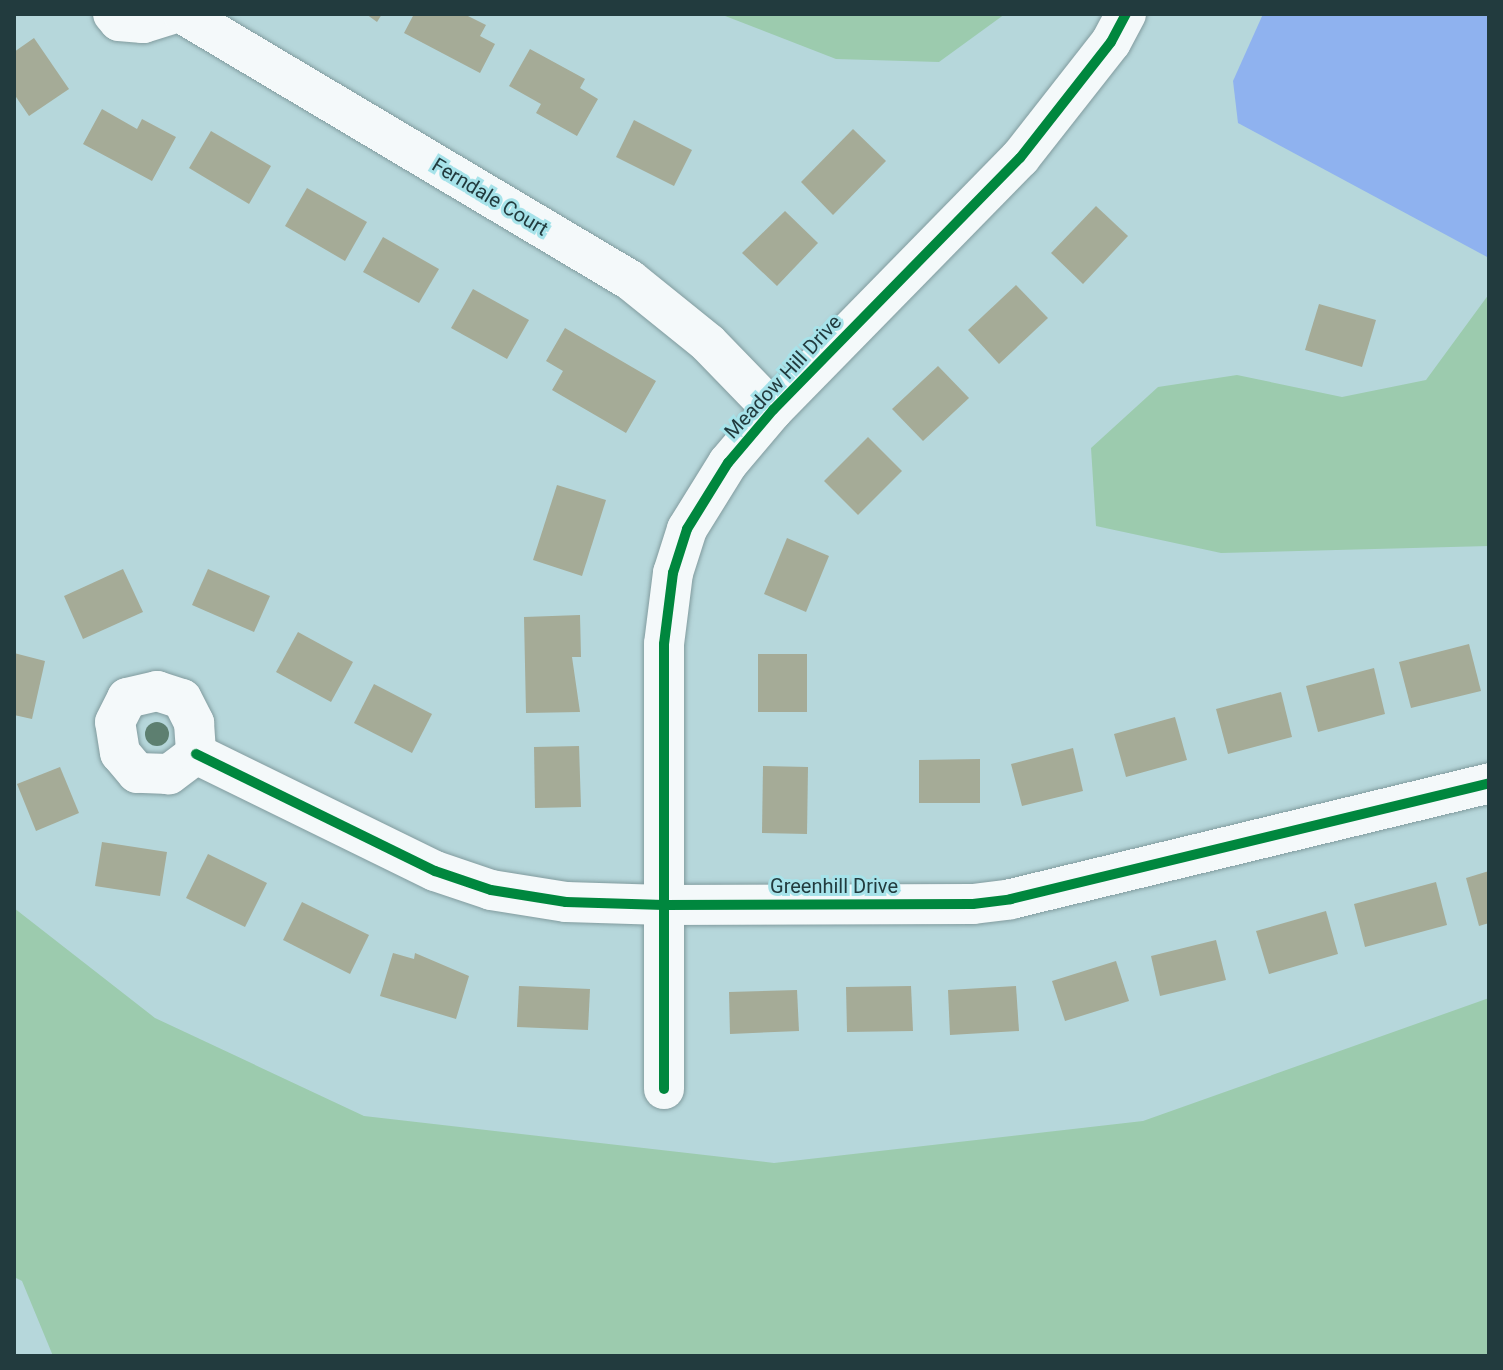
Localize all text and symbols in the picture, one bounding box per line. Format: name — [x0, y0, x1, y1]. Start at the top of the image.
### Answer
street label: Ferndale Court — [428, 153, 552, 241]
street label: Meadow Hill Drive — [720, 310, 846, 444]
street label: Greenhill Drive — [770, 874, 898, 898]

